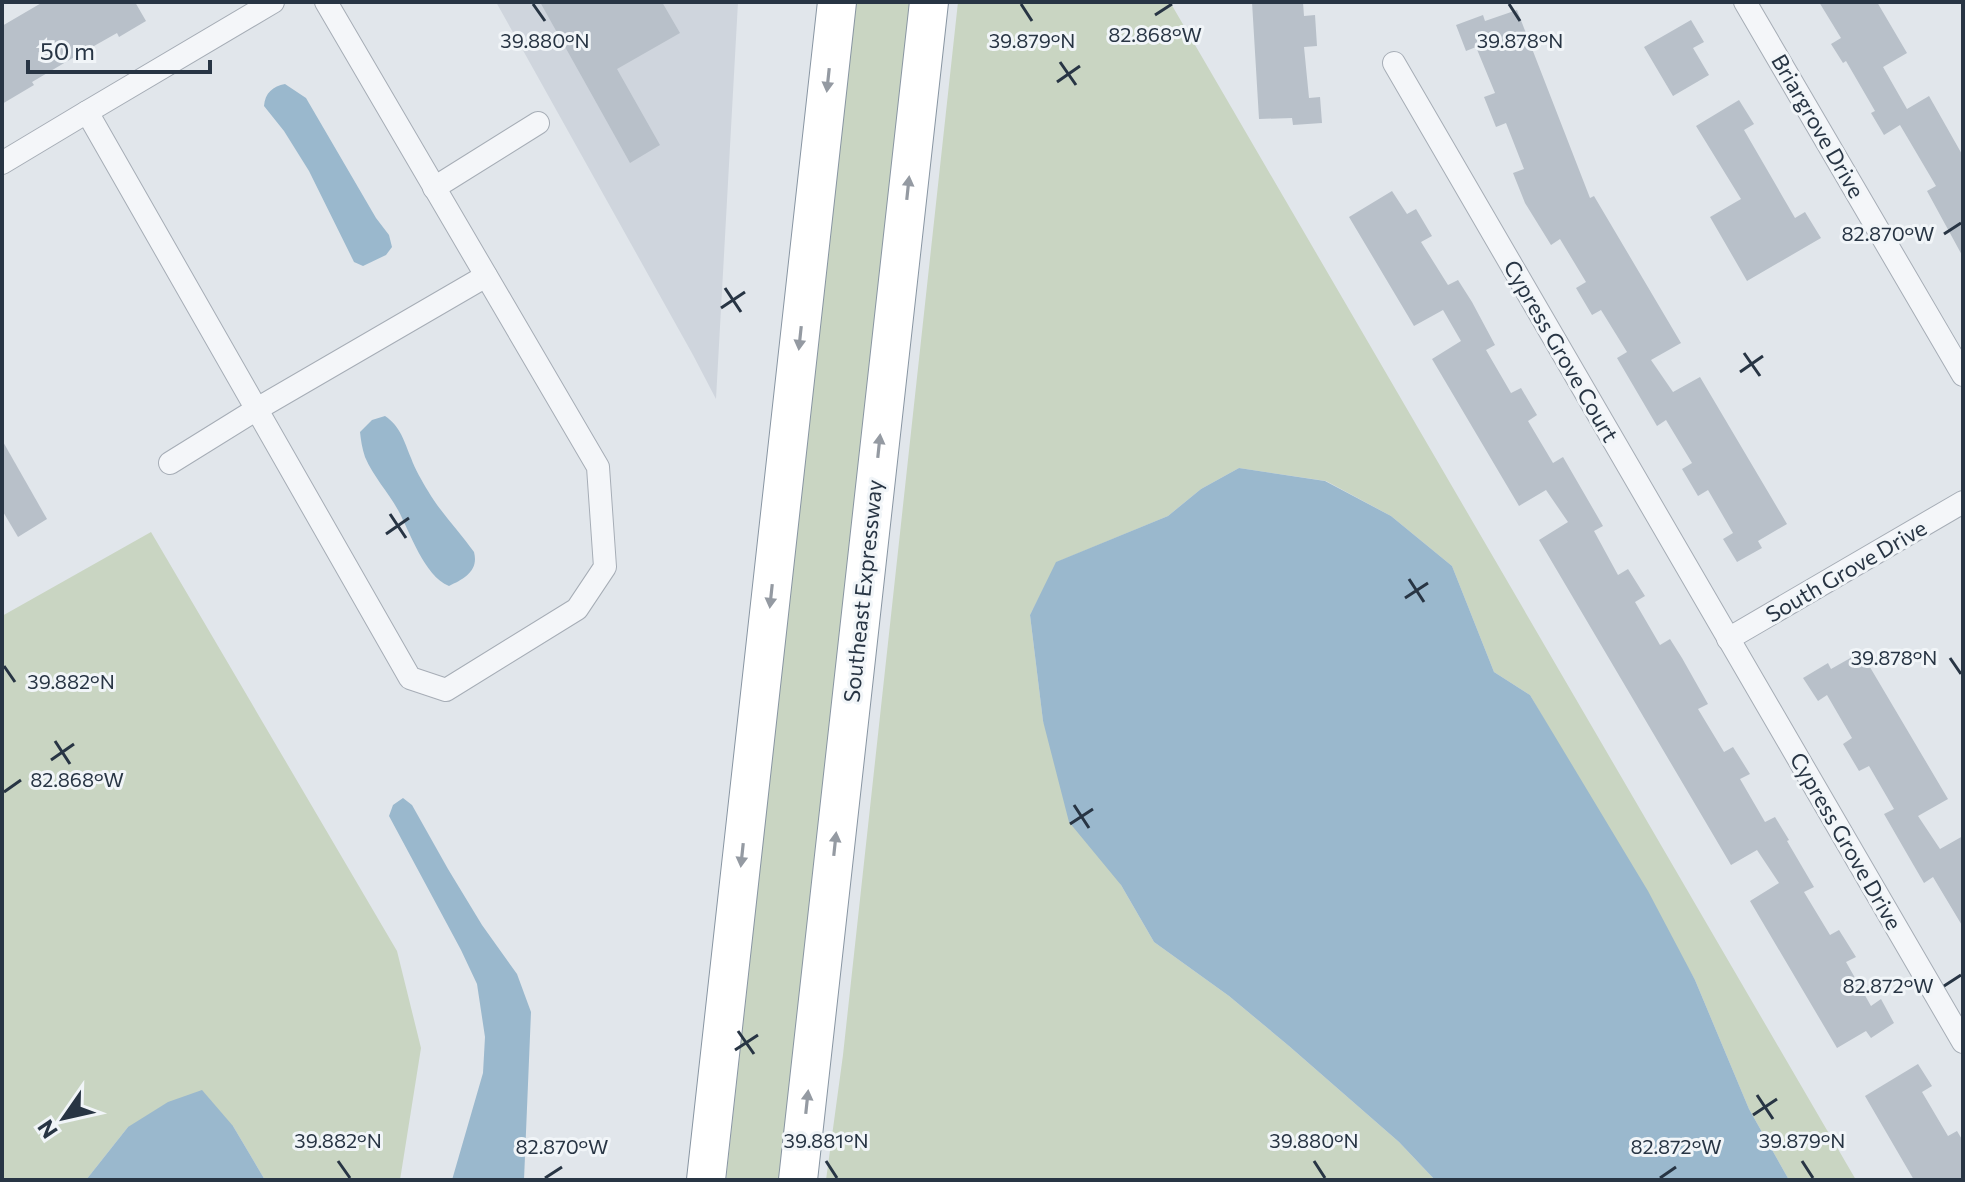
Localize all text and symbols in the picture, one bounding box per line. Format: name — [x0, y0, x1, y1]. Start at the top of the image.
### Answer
text: 82.868°W — [1108, 22, 1202, 46]
scale bar — [28, 24, 210, 74]
text: 39.880°N — [500, 28, 590, 52]
text: 39.879°N — [989, 28, 1075, 52]
text: 39.878°N — [1477, 28, 1563, 52]
text: 50 m — [40, 36, 95, 65]
street label: Briargrove Drive — [1766, 49, 1871, 203]
one-way arrow — [822, 67, 835, 92]
one-way arrow — [901, 175, 914, 200]
text: 82.870°W — [1842, 221, 1934, 245]
street label: Cypress Grove Court — [1498, 255, 1625, 447]
one-way arrow — [793, 326, 806, 351]
one-way arrow — [872, 433, 885, 458]
street label: Southeast Expressway — [837, 478, 888, 704]
street label: South Grove Drive — [1760, 514, 1931, 628]
one-way arrow — [764, 584, 777, 609]
text: 39.878°N — [1851, 645, 1937, 669]
text: 39.882°N — [27, 669, 115, 693]
street label: Cypress Grove Drive — [1785, 747, 1908, 934]
text: 82.868°W — [30, 767, 124, 791]
one-way arrow — [828, 831, 841, 856]
one-way arrow — [736, 843, 749, 868]
text: 82.872°W — [1842, 973, 1934, 997]
north arrow — [24, 1078, 104, 1158]
one-way arrow — [800, 1090, 813, 1115]
text: N — [31, 1115, 63, 1144]
text: 39.882°N — [294, 1128, 382, 1152]
text: 39.881°N — [783, 1128, 869, 1152]
text: 39.880°N — [1269, 1128, 1359, 1152]
text: 39.879°N — [1759, 1128, 1845, 1152]
text: 82.870°W — [516, 1134, 608, 1158]
text: 82.872°W — [1630, 1134, 1722, 1158]

